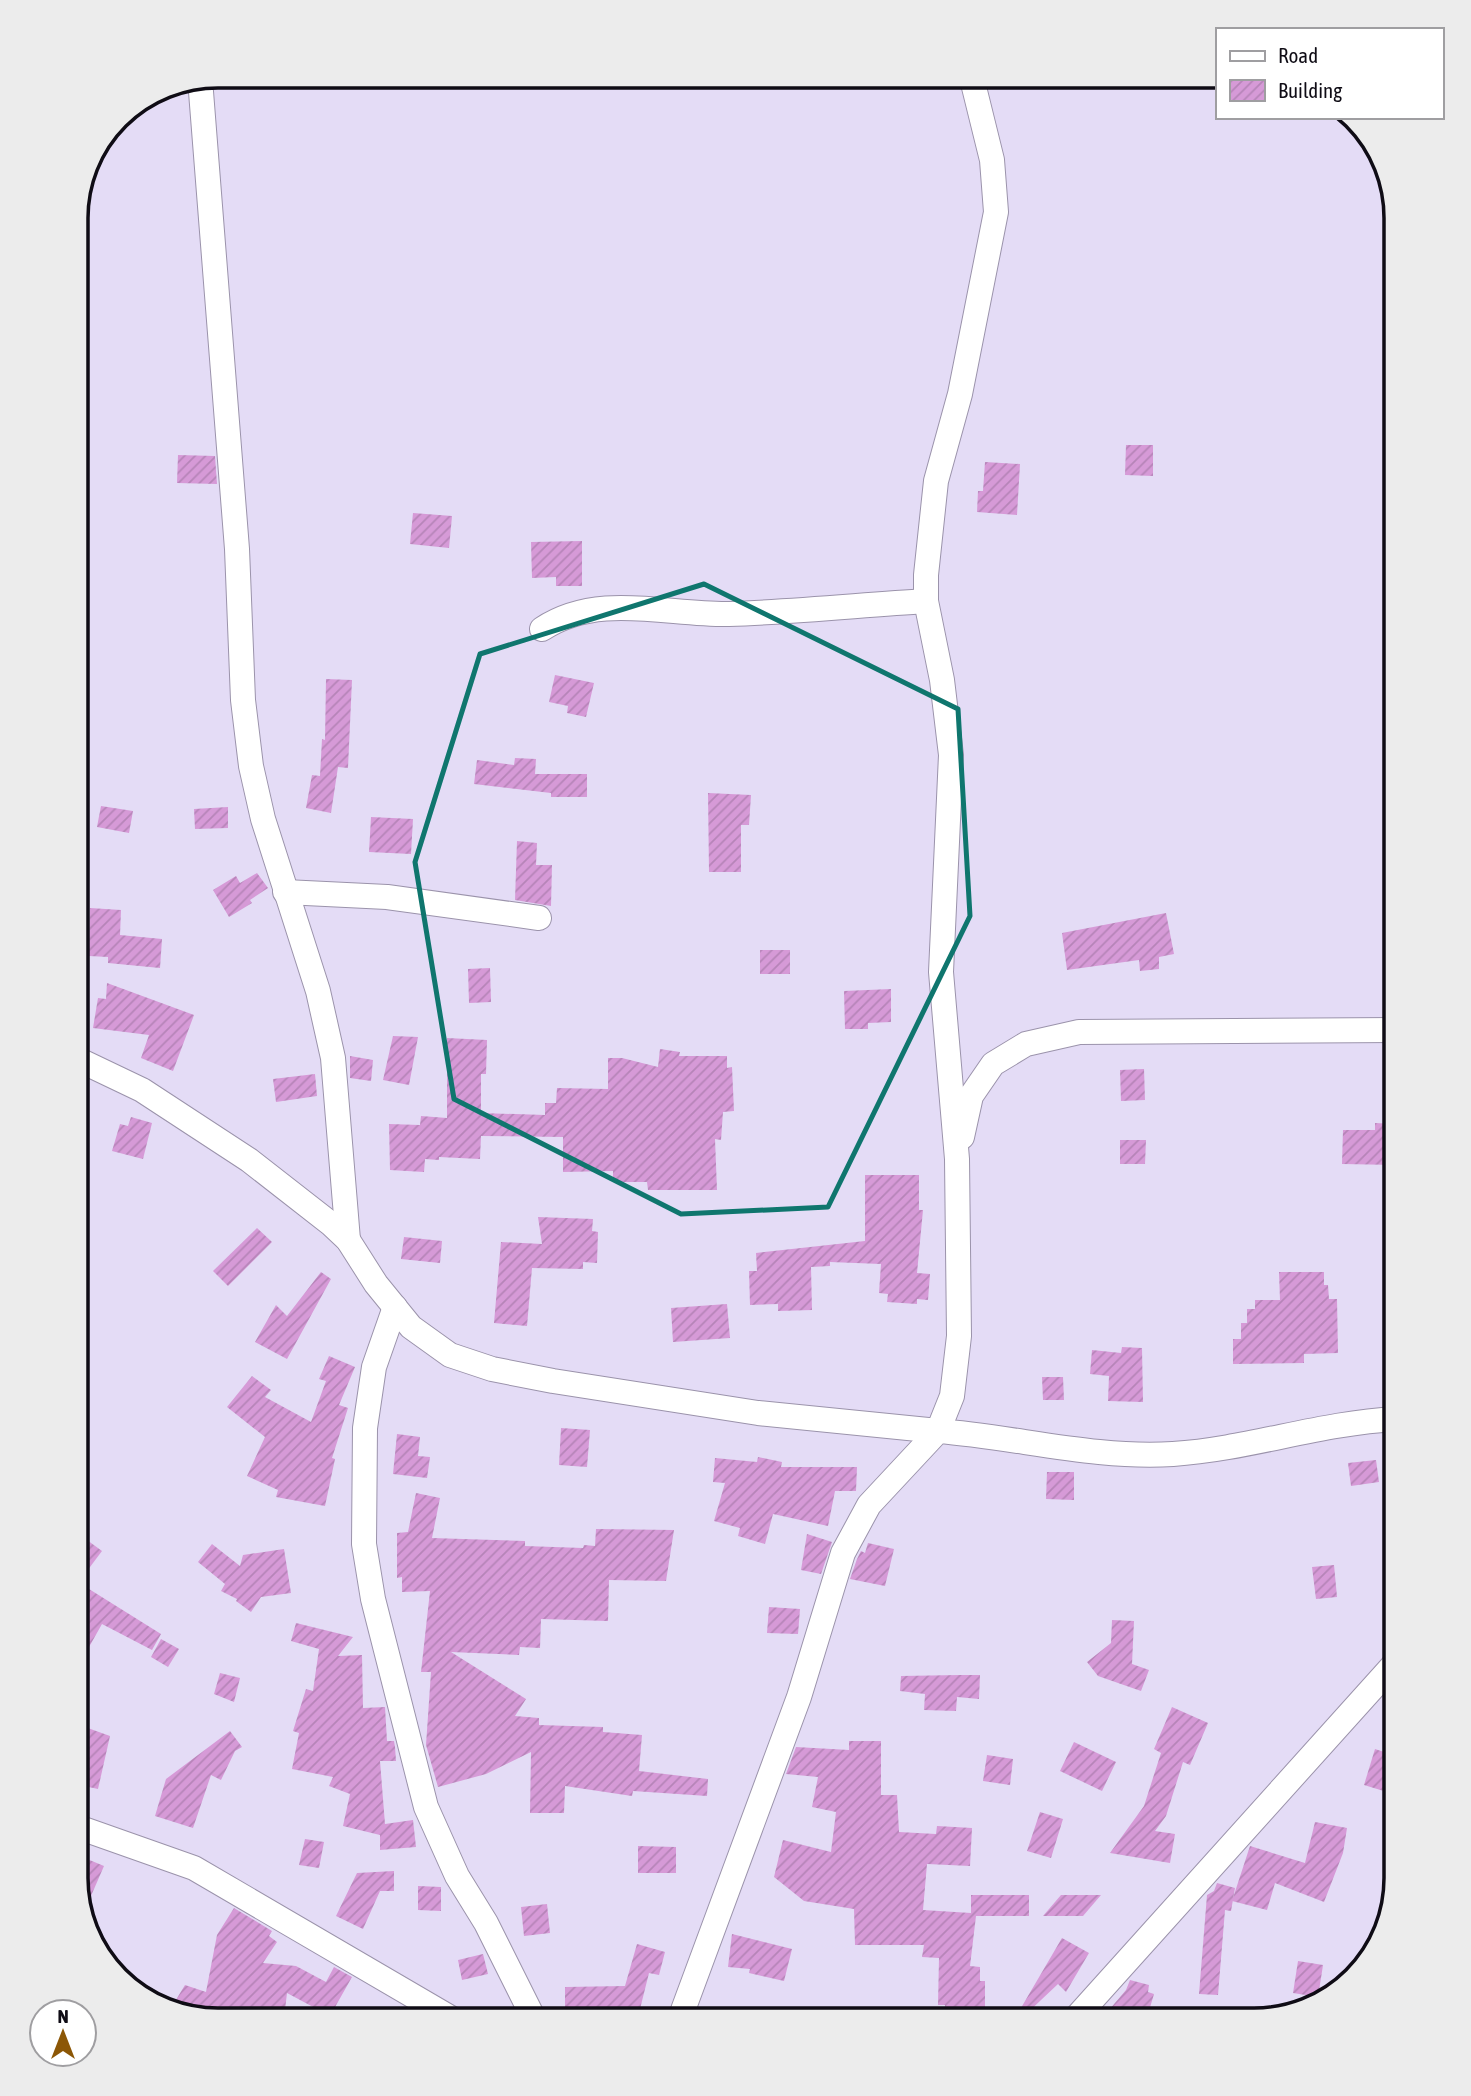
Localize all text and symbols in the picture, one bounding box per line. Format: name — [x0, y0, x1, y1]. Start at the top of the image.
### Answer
legend — [1216, 28, 1443, 119]
text: Road — [1278, 43, 1318, 67]
text: Building — [1278, 78, 1342, 102]
north arrow — [28, 1998, 98, 2068]
text: N — [57, 2005, 69, 2027]

